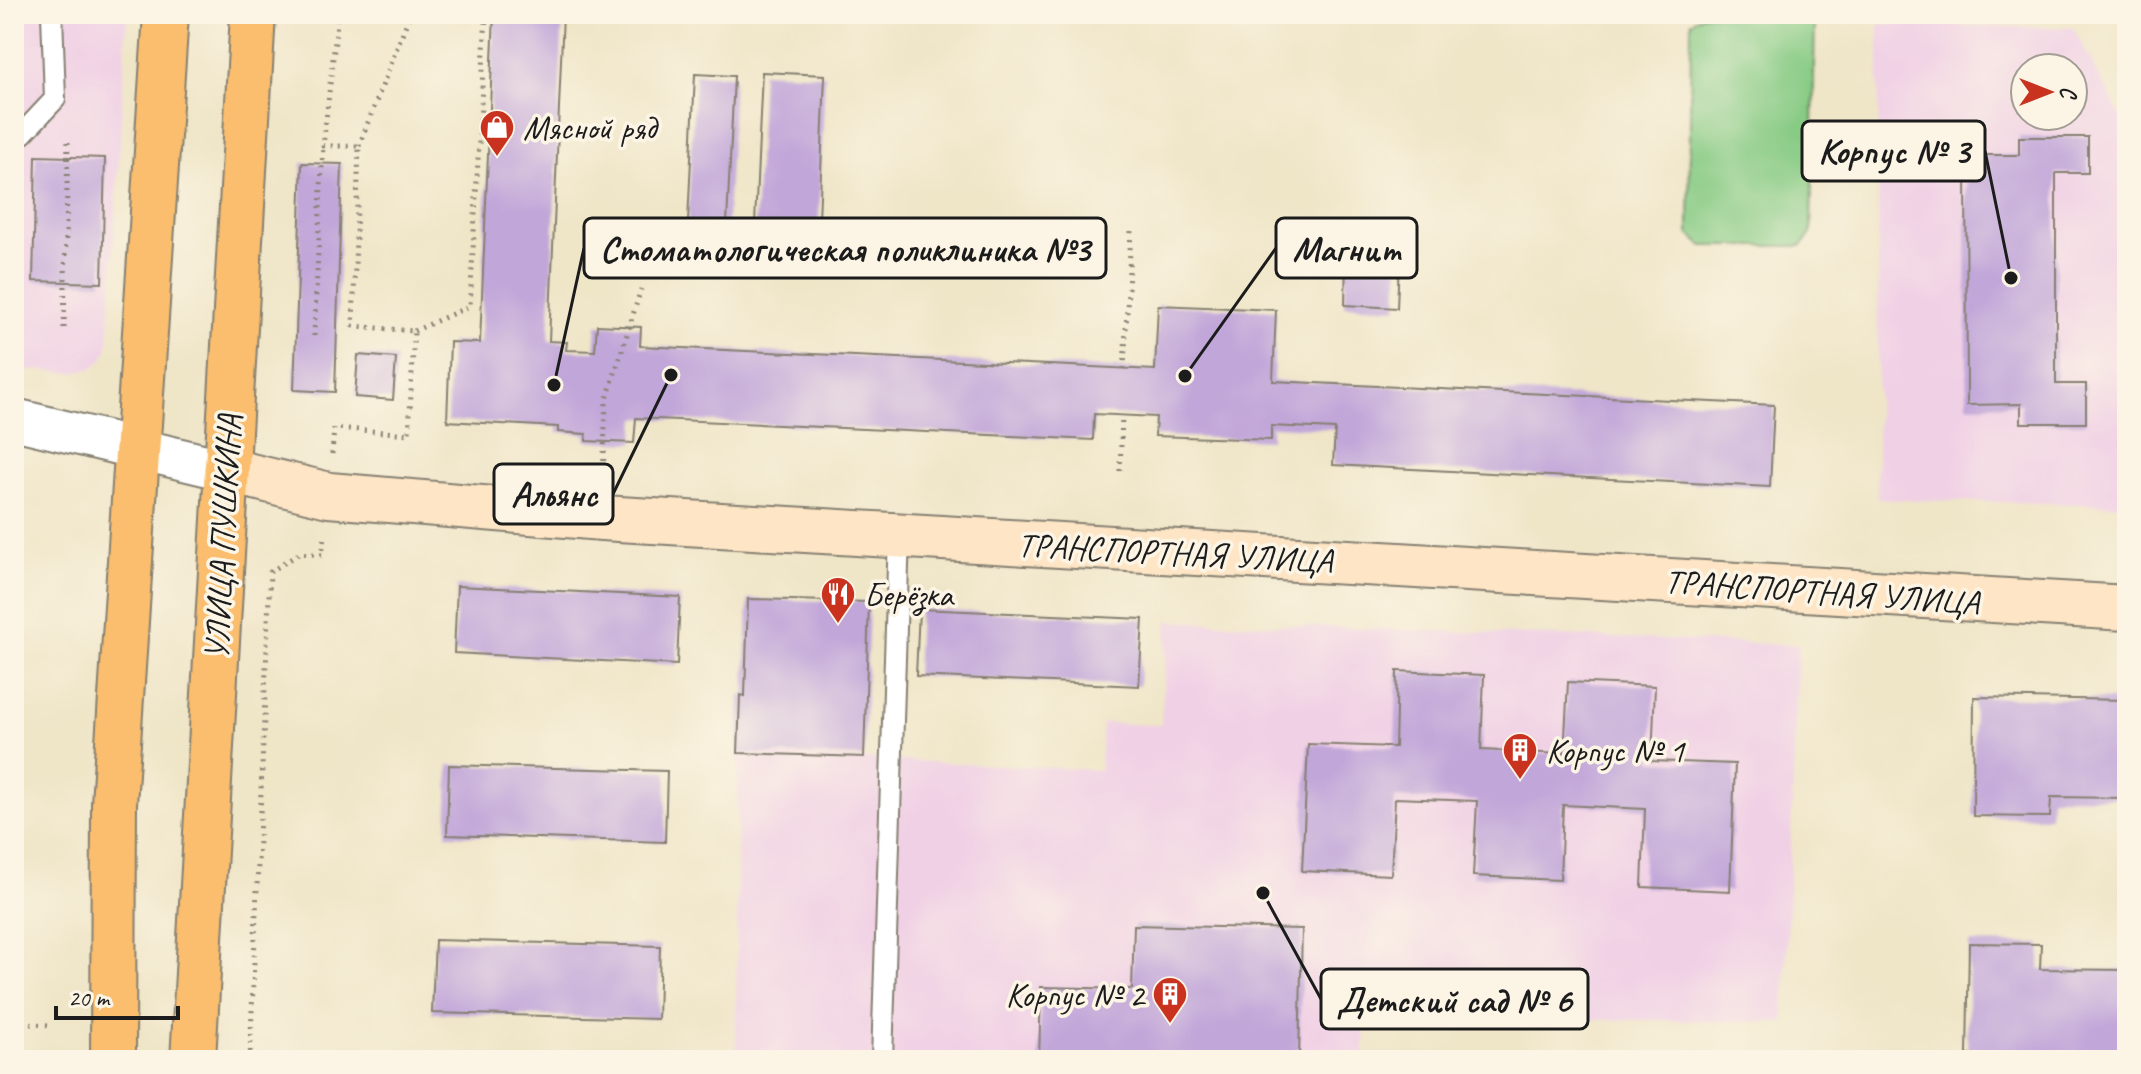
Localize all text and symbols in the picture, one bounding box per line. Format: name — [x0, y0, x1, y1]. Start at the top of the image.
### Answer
north arrow — [2009, 52, 2089, 132]
text: С — [2054, 87, 2082, 101]
place label: Мясной ряд — [523, 106, 659, 149]
shop icon: Мясной ряд — [478, 108, 516, 158]
callout: Корпус № 3 — [1802, 121, 1985, 181]
text: Корпус № 3 — [1818, 128, 1974, 174]
callout: Стоматологическая поликлиника №3 — [584, 218, 1106, 278]
callout: Магнит — [1276, 218, 1417, 278]
text: Стоматологическая поликлиника №3 — [600, 226, 1094, 272]
text: Магнит — [1293, 226, 1403, 272]
street label: УЛИЦА ПУШКИНА — [195, 412, 250, 661]
callout: Альянс — [494, 464, 613, 524]
text: Альянс — [511, 471, 599, 517]
street label: ТРАНСПОРТНАЯ УЛИЦА — [1016, 523, 1335, 582]
street label: ТРАНСПОРТНАЯ УЛИЦА — [1663, 559, 1983, 624]
place label: Берёзка — [864, 573, 955, 616]
restaurant icon: Берёзка — [819, 575, 857, 625]
place label: Корпус № 1 — [1546, 729, 1686, 772]
building icon: Корпус № 1 — [1501, 731, 1539, 781]
callout: Детский сад № 6 — [1321, 969, 1588, 1029]
scale bar — [56, 970, 178, 1020]
place label: Корпус № 2 — [1006, 973, 1147, 1016]
building icon: Корпус № 2 — [1151, 975, 1189, 1025]
text: Детский сад № 6 — [1337, 977, 1573, 1023]
text: 20 m — [68, 983, 111, 1013]

